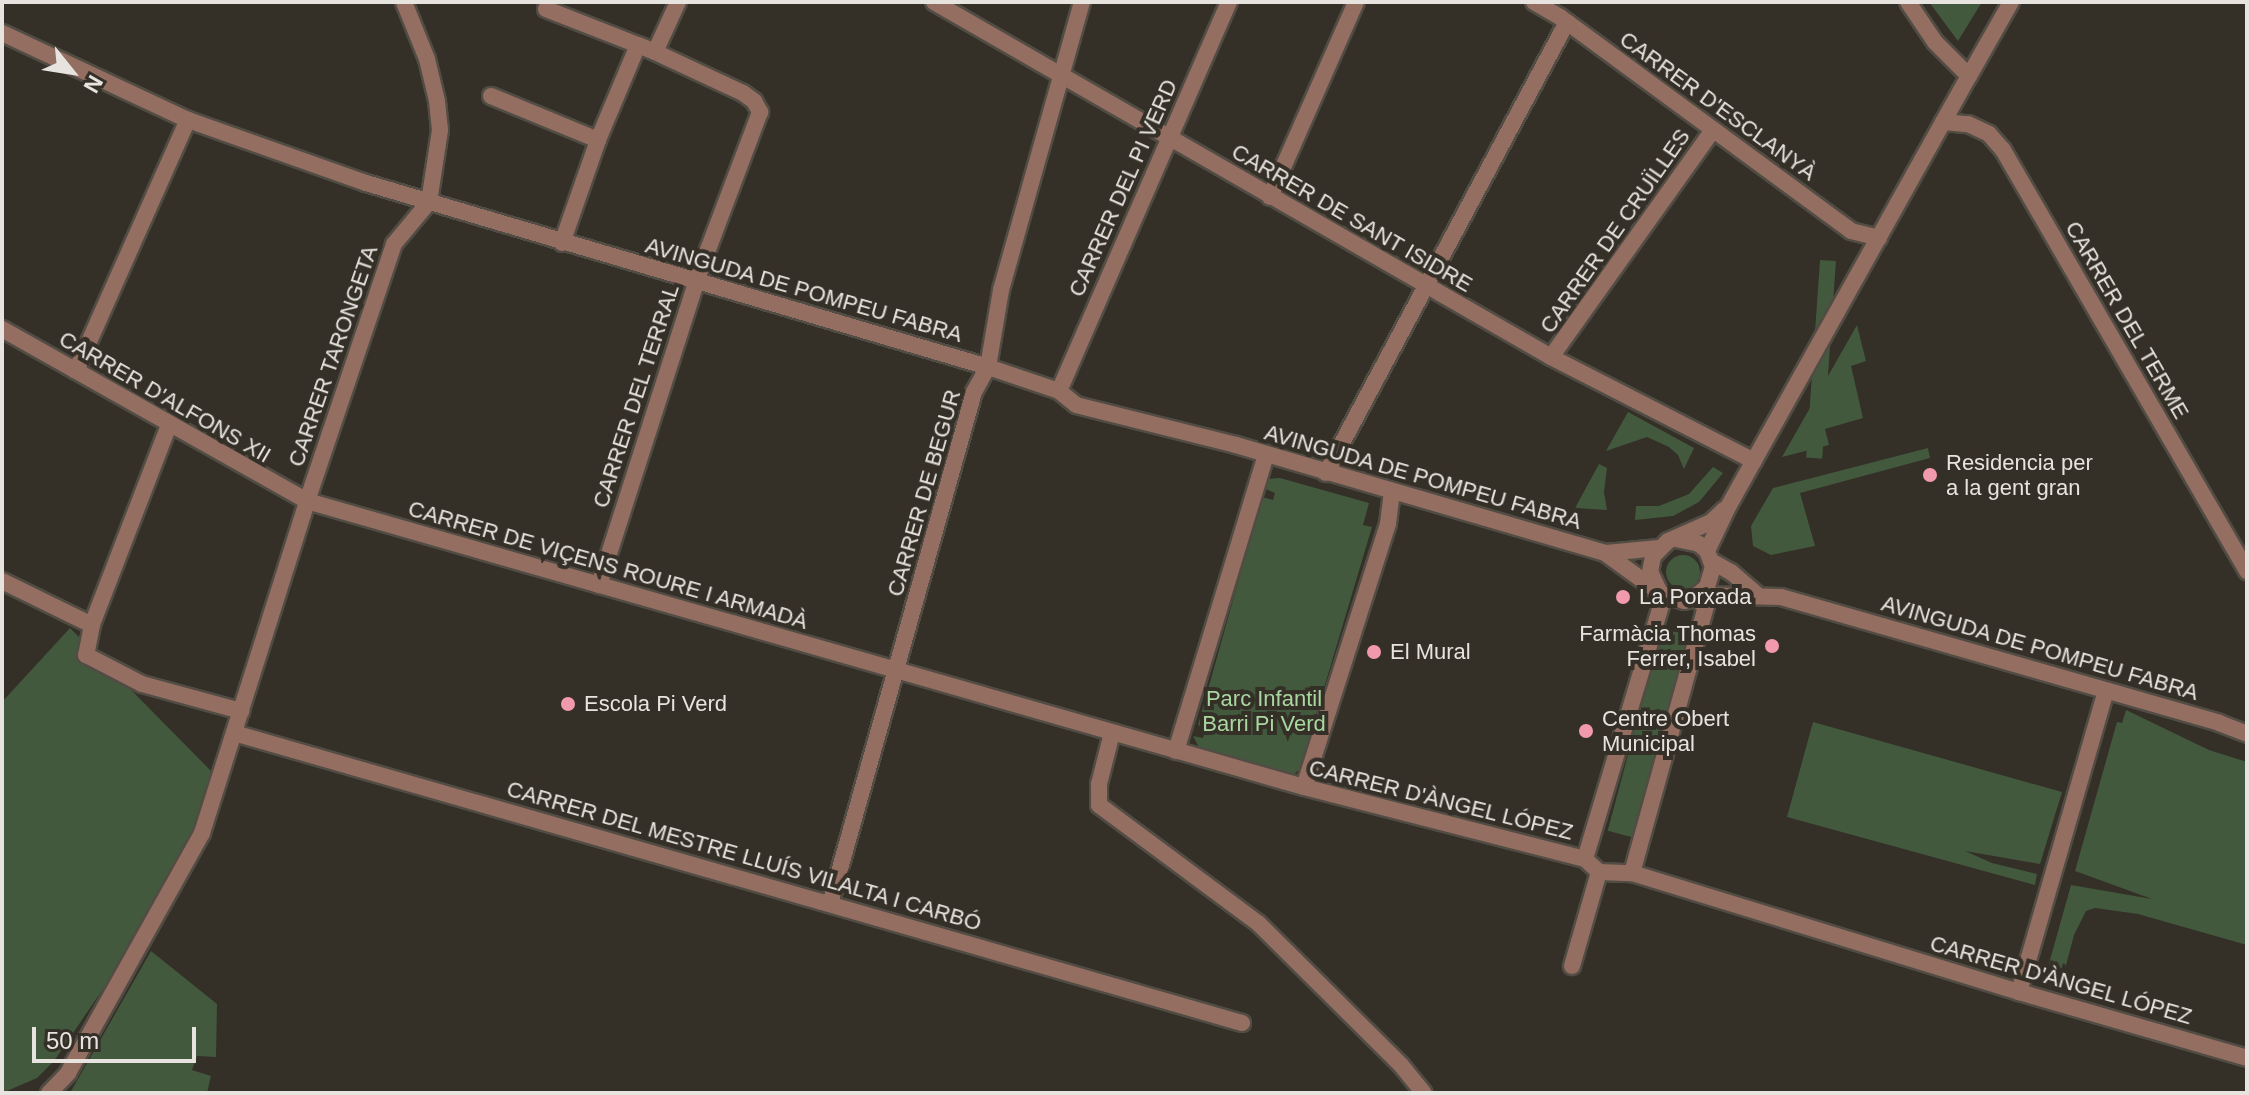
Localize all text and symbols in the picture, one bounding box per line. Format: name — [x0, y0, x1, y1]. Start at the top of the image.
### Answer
street label: CARRER D'ESCLANYÀ — [1615, 26, 1821, 186]
north arrow — [32, 32, 112, 112]
text: N — [78, 71, 108, 97]
street label: CARRER DEL PI VERD — [1063, 75, 1183, 301]
street label: CARRER DE CRUÏLLES — [1534, 124, 1696, 338]
street label: CARRER DE SANT ISIDRE — [1227, 138, 1477, 298]
street label: CARRER DEL TERME — [2059, 216, 2195, 424]
street label: AVINGUDA DE POMPEU FABRA — [642, 232, 966, 348]
street label: CARRER TARONGETA — [283, 242, 383, 470]
street label: CARRER DEL TERRAL — [587, 280, 685, 512]
street label: CARRER D'ALFONS XII — [54, 326, 276, 468]
street label: CARRER DE BEGUR — [882, 387, 966, 599]
street label: AVINGUDA DE POMPEU FABRA — [1261, 419, 1585, 535]
place label: Residencia per a la gent gran — [1946, 449, 2093, 500]
marker: Residencia per a la gent gran — [1921, 466, 1939, 484]
street label: CARRER DE VIÇENS ROURE I ARMADÀ — [405, 495, 811, 635]
place label: La Porxada — [1639, 584, 1752, 610]
marker: La Porxada — [1614, 588, 1632, 606]
street label: AVINGUDA DE POMPEU FABRA — [1878, 590, 2202, 706]
place label: Farmàcia Thomas Ferrer, Isabel — [1579, 620, 1756, 672]
marker: Farmàcia Thomas Ferrer, Isabel — [1763, 637, 1781, 655]
place label: El Mural — [1390, 639, 1471, 665]
marker: El Mural — [1365, 643, 1383, 661]
park label: Parc Infantil Barri Pi Verd — [1202, 685, 1326, 736]
place label: Escola Pi Verd — [584, 691, 727, 717]
marker: Escola Pi Verd — [559, 695, 577, 713]
place label: Centre Obert Municipal — [1602, 705, 1729, 756]
marker: Centre Obert Municipal — [1577, 722, 1595, 740]
street label: CARRER D'ÀNGEL LÓPEZ — [1306, 754, 1576, 846]
street label: CARRER DEL MESTRE LLUÍS VILALTA I CARBÓ — [503, 775, 985, 937]
street label: CARRER D'ÀNGEL LÓPEZ — [1927, 930, 2195, 1030]
scale bar — [36, 1011, 200, 1061]
text: 50 m — [46, 1027, 99, 1054]

